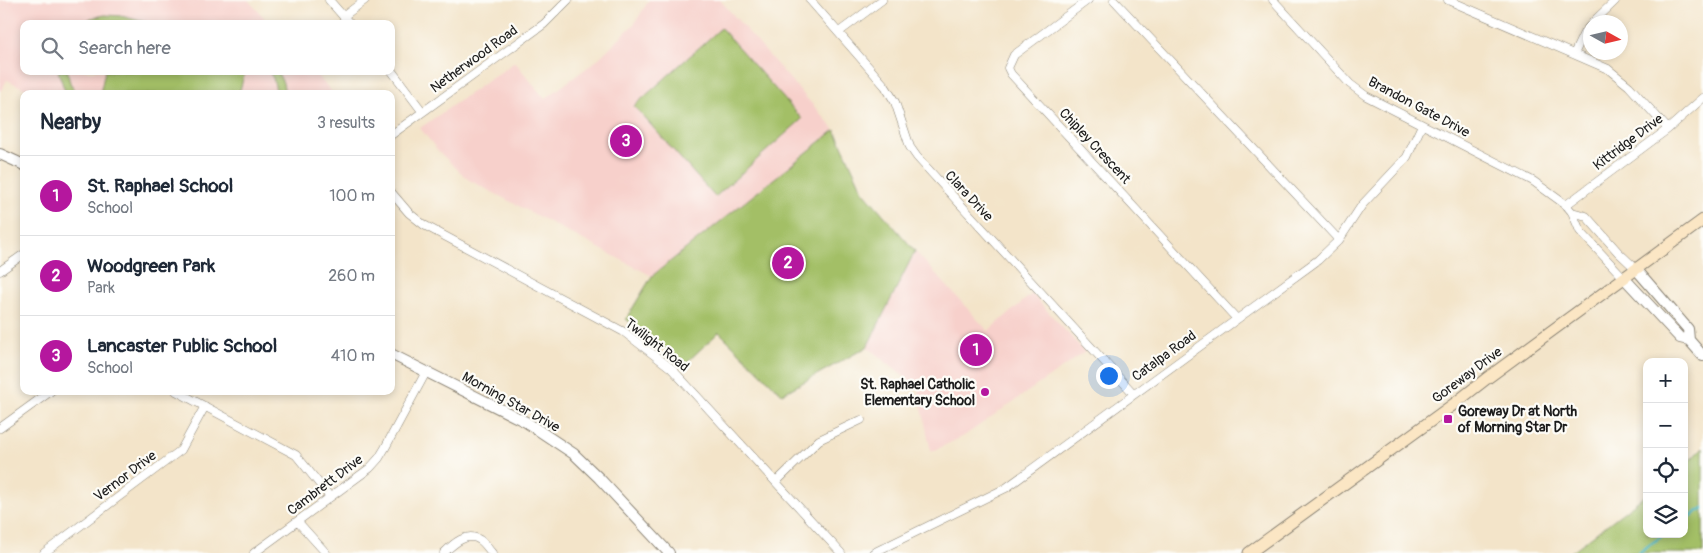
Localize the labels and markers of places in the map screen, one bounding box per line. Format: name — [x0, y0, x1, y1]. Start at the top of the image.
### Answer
pin: 3 — [610, 122, 642, 160]
pin: 2 — [772, 244, 804, 282]
pin: 1 — [960, 331, 992, 369]
place label: St. Raphael Catholic Elementary School — [860, 376, 975, 409]
marker: St. Raphael Catholic Elementary School — [979, 386, 991, 398]
place label: Goreway Dr at North of Morning Star Dr — [1457, 403, 1578, 436]
marker: Goreway Dr at North of Morning Star Dr — [1442, 413, 1454, 425]

